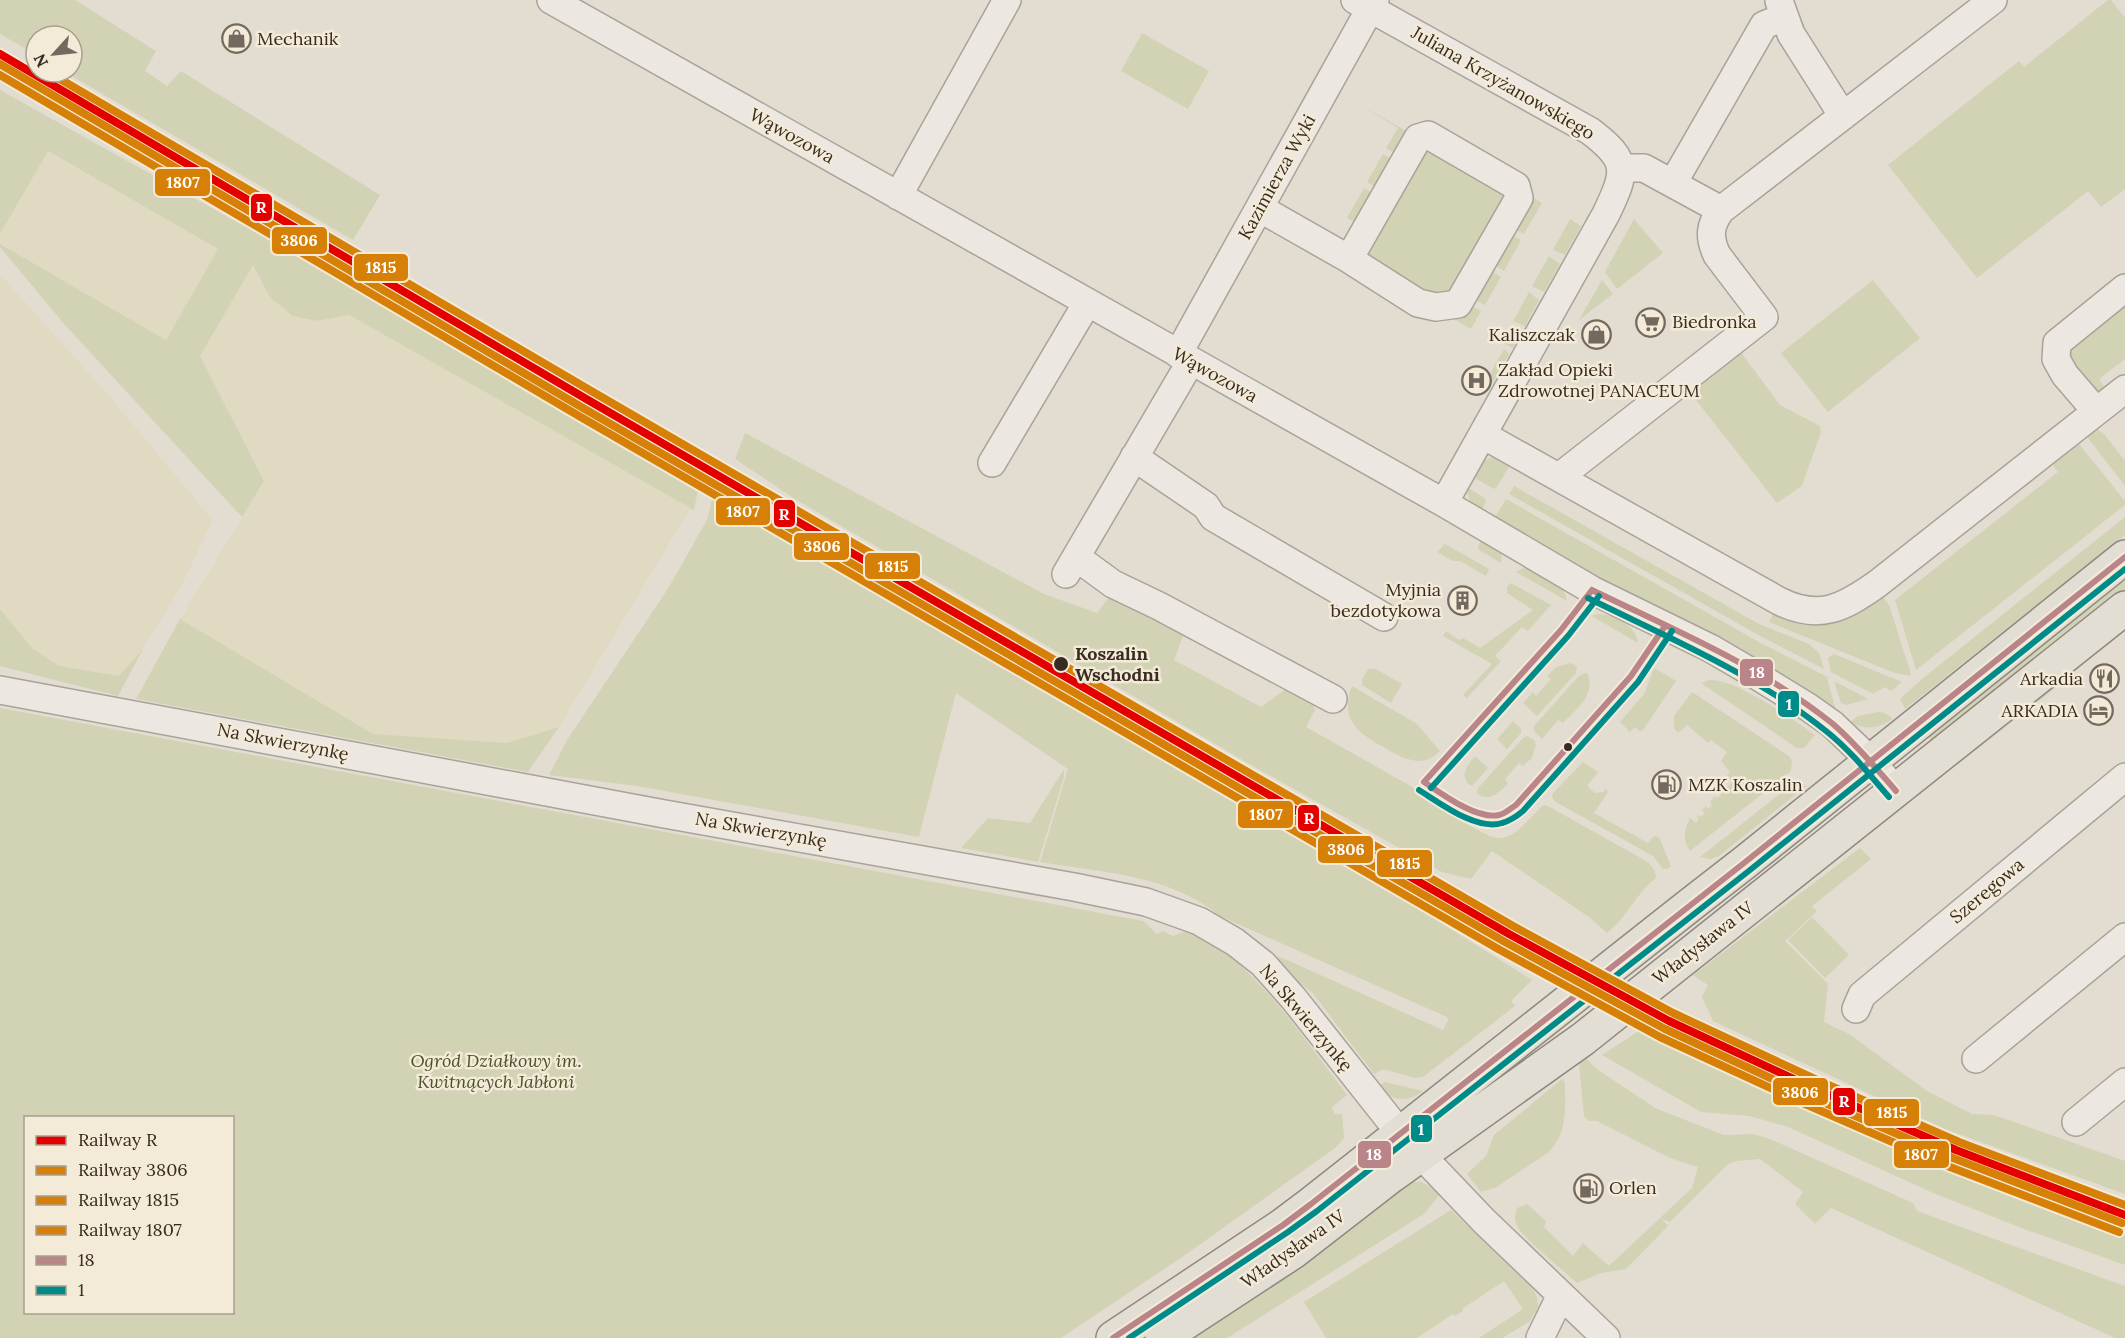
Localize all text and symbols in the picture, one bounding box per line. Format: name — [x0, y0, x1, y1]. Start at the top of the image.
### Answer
street label: Juliana Krzyżanowskiego — [1407, 20, 1599, 144]
shop icon: Mechanik — [220, 23, 252, 55]
north arrow — [24, 24, 84, 84]
place label: Mechanik — [257, 27, 339, 50]
text: N — [29, 51, 52, 71]
street label: Wąwozowa — [746, 103, 839, 168]
street label: Kazimierza Wyki — [1233, 110, 1320, 243]
line badge: 1807 — [154, 168, 211, 197]
text: 1807 — [166, 172, 200, 192]
line badge: R — [250, 193, 273, 222]
text: R — [256, 197, 267, 217]
line badge: 3806 — [271, 226, 328, 255]
text: 3806 — [280, 230, 318, 250]
line badge: 1815 — [353, 253, 409, 282]
text: 1815 — [366, 257, 397, 277]
supermarket icon: Biedronka — [1635, 306, 1667, 338]
place label: Biedronka — [1672, 310, 1757, 333]
shop icon: Kaliszczak — [1580, 319, 1612, 351]
place label: Kaliszczak — [1488, 323, 1575, 346]
street label: Wąwozowa — [1169, 342, 1262, 407]
place label: Zakład Opieki Zdrowotnej PANACEUM — [1498, 358, 1700, 402]
hospital icon: Zakład Opieki Zdrowotnej PANACEUM — [1461, 364, 1493, 396]
line badge: 1807 — [715, 497, 771, 526]
line badge: R — [773, 499, 796, 528]
text: 1807 — [726, 501, 760, 521]
text: R — [779, 504, 790, 524]
line badge: 3806 — [793, 532, 850, 561]
text: 3806 — [803, 536, 841, 556]
line badge: 1815 — [864, 552, 921, 580]
text: 1815 — [878, 556, 909, 576]
place label: Myjnia bezdotykowa — [1331, 578, 1441, 622]
building icon: Myjnia bezdotykowa — [1446, 584, 1478, 616]
place label: Koszalin Wschodni — [1075, 642, 1160, 686]
marker: Koszalin Wschodni — [1052, 655, 1070, 673]
line badge: 18 — [1739, 658, 1774, 687]
text: 18 — [1749, 662, 1765, 682]
restaurant icon: Arkadia — [2088, 663, 2120, 695]
place label: Arkadia — [2019, 667, 2083, 690]
line badge: 1 — [1777, 690, 1800, 718]
text: 1 — [1786, 694, 1792, 714]
hotel icon: ARKADIA — [2083, 695, 2115, 727]
place label: ARKADIA — [2000, 699, 2079, 722]
street label: Na Skwierzynkę — [215, 717, 351, 766]
unlabelled marker — [1562, 741, 1574, 753]
fuel station icon: MZK Koszalin — [1651, 769, 1683, 801]
place label: MZK Koszalin — [1688, 773, 1803, 796]
line badge: 1807 — [1237, 800, 1294, 829]
text: 1807 — [1249, 804, 1283, 824]
line badge: R — [1297, 804, 1320, 832]
street label: Na Skwierzynkę — [693, 807, 829, 852]
text: R — [1304, 808, 1315, 828]
line badge: 3806 — [1317, 835, 1374, 864]
text: 3806 — [1327, 839, 1365, 859]
line badge: 1815 — [1376, 849, 1433, 878]
text: 1815 — [1390, 853, 1421, 873]
street label: Szeregowa — [1945, 853, 2029, 928]
street label: Władysława IV — [1648, 895, 1759, 989]
street label: Na Skwierzynkę — [1255, 959, 1358, 1076]
park label: Ogród Działkowy im. Kwitnących Jabłoni — [410, 1049, 582, 1093]
line badge: 3806 — [1772, 1077, 1829, 1106]
text: 3806 — [1781, 1082, 1819, 1102]
line badge: R — [1832, 1087, 1856, 1116]
text: R — [1839, 1091, 1850, 1111]
line badge: 1815 — [1863, 1098, 1920, 1127]
text: 1815 — [1877, 1102, 1908, 1122]
line badge: 1 — [1410, 1114, 1433, 1143]
legend — [24, 1116, 234, 1314]
text: 1 — [1418, 1119, 1424, 1139]
text: Railway R — [78, 1128, 158, 1151]
line badge: 18 — [1357, 1140, 1392, 1169]
line badge: 1807 — [1893, 1140, 1950, 1169]
text: 18 — [1366, 1144, 1382, 1164]
text: 1807 — [1904, 1144, 1938, 1164]
text: Railway 3806 — [78, 1158, 188, 1181]
fuel station icon: Orlen — [1572, 1172, 1604, 1204]
place label: Orlen — [1609, 1176, 1657, 1199]
text: Railway 1815 — [78, 1188, 179, 1211]
street label: Władysława IV — [1236, 1203, 1350, 1293]
text: Railway 1807 — [78, 1218, 182, 1241]
text: 18 — [78, 1248, 95, 1271]
text: 1 — [78, 1278, 85, 1301]

